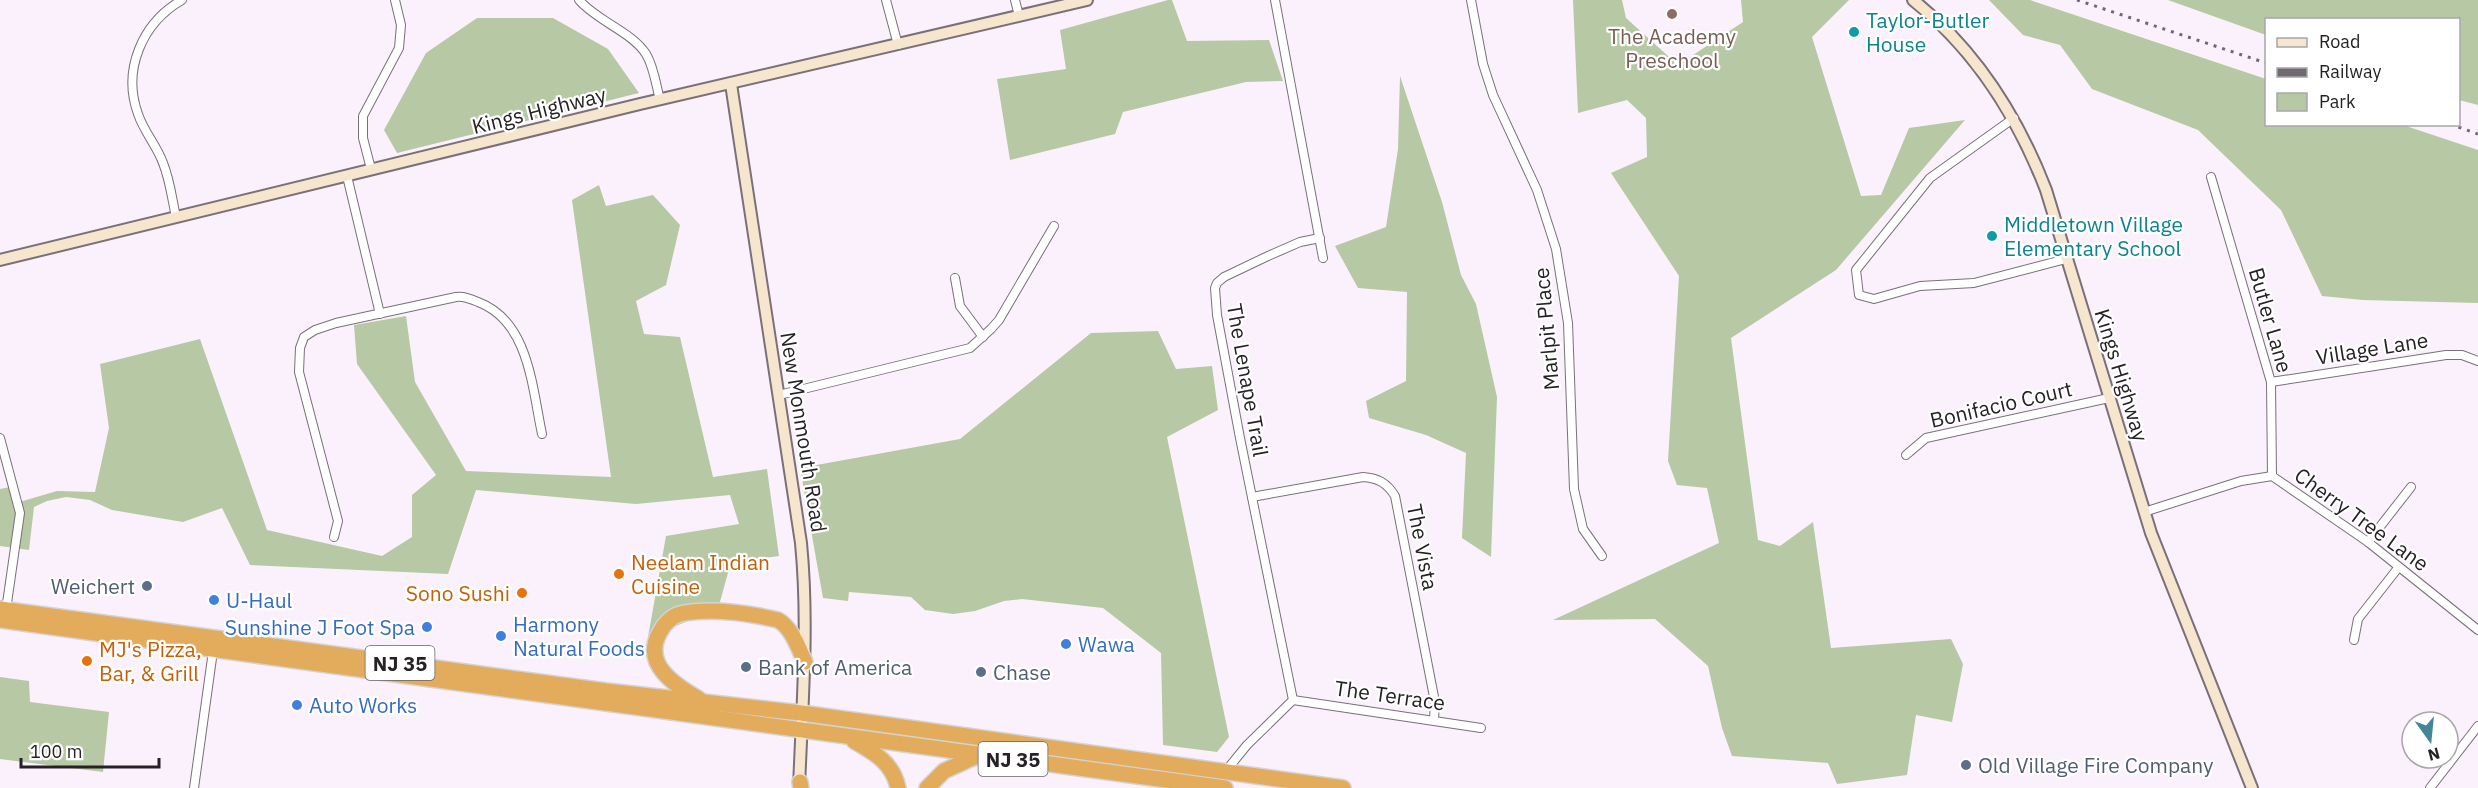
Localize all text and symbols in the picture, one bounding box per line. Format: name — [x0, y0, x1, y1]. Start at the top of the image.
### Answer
place label: Taylor-Butler House — [1866, 6, 1990, 58]
marker: The Academy Preschool — [1665, 7, 1679, 21]
legend — [2265, 18, 2460, 126]
place label: The Academy Preschool — [1608, 22, 1737, 74]
marker: Taylor-Butler House — [1847, 25, 1861, 39]
text: Road — [2319, 30, 2360, 53]
text: Railway — [2319, 60, 2381, 83]
street label: Kings Highway — [469, 80, 609, 140]
text: Park — [2319, 90, 2356, 113]
place label: Middletown Village Elementary School — [2004, 210, 2183, 262]
marker: Middletown Village Elementary School — [1985, 229, 1999, 243]
street label: Butler Lane — [2243, 264, 2299, 376]
street label: Marlpit Place — [1527, 266, 1565, 392]
street label: The Lenape Trail — [1221, 301, 1275, 459]
street label: Kings Highway — [2089, 305, 2156, 445]
street label: Village Lane — [2314, 325, 2430, 371]
street label: New Monmouth Road — [774, 330, 834, 534]
street label: Bonifacio Court — [1927, 374, 2075, 434]
street label: Cherry Tree Lane — [2289, 461, 2435, 577]
street label: The Vista — [1401, 502, 1445, 592]
place label: Neelam Indian Cuisine — [631, 548, 770, 600]
marker: Neelam Indian Cuisine — [612, 567, 626, 581]
place label: Weichert — [51, 572, 135, 600]
marker: Weichert — [140, 579, 154, 593]
place label: Sono Sushi — [406, 579, 510, 607]
place label: U-Haul — [226, 586, 293, 614]
marker: Sono Sushi — [515, 586, 529, 600]
marker: U-Haul — [207, 593, 221, 607]
place label: Harmony Natural Foods — [513, 610, 645, 662]
place label: Sunshine J Foot Spa — [225, 613, 415, 641]
marker: Sunshine J Foot Spa — [420, 620, 434, 634]
marker: Harmony Natural Foods — [494, 629, 508, 643]
place label: Wawa — [1078, 630, 1135, 658]
place label: MJ's Pizza, Bar, & Grill — [99, 635, 202, 687]
marker: Wawa — [1059, 637, 1073, 651]
road number: NJ 35 — [366, 646, 434, 680]
place label: Bank of America — [758, 653, 912, 681]
marker: MJ's Pizza, Bar, & Grill — [80, 654, 94, 668]
place label: Chase — [993, 658, 1051, 686]
marker: Bank of America — [739, 660, 753, 674]
marker: Chase — [974, 665, 988, 679]
street label: The Terrace — [1333, 673, 1447, 717]
place label: Auto Works — [309, 691, 417, 719]
marker: Auto Works — [290, 698, 304, 712]
north arrow — [2400, 710, 2460, 770]
scale bar — [21, 731, 159, 769]
text: 100 m — [30, 740, 82, 763]
road number: NJ 35 — [978, 742, 1048, 776]
text: N — [2426, 743, 2442, 766]
place label: Old Village Fire Company — [1978, 751, 2214, 779]
marker: Old Village Fire Company — [1959, 758, 1973, 772]

